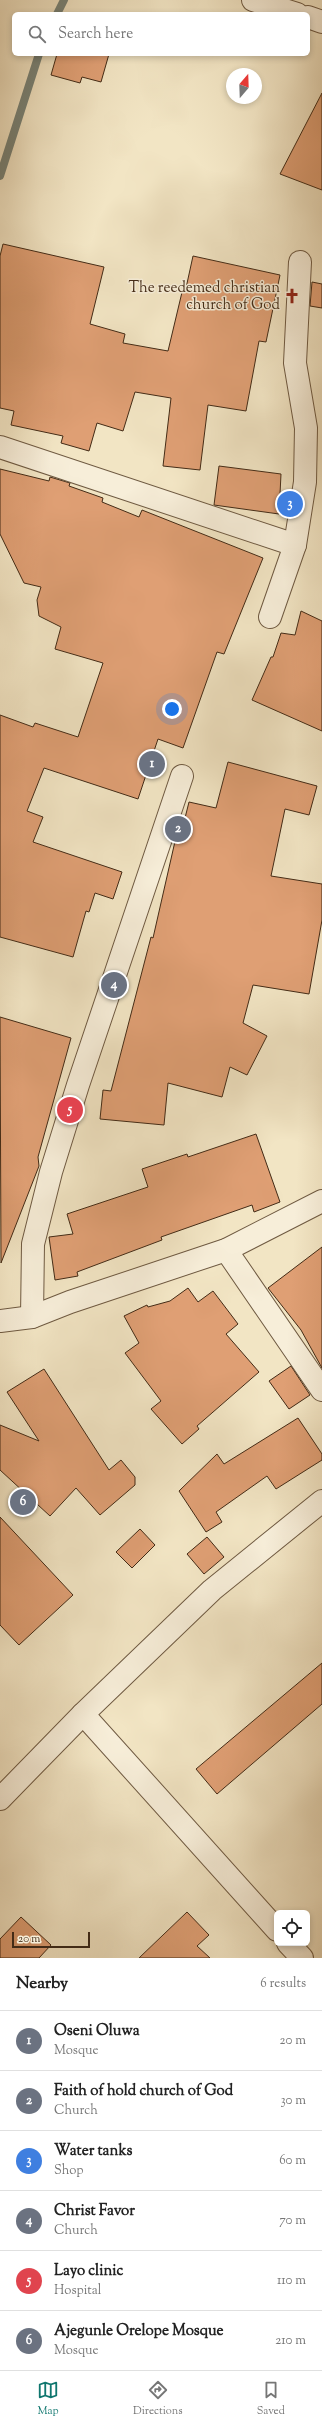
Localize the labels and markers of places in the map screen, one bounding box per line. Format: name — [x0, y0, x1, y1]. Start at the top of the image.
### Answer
place label: The reedemed christian church of God — [128, 278, 281, 316]
church icon: The reedemed christian church of God — [283, 287, 301, 305]
pin: 3 — [277, 489, 303, 519]
pin: 1 — [139, 749, 165, 779]
pin: 2 — [165, 814, 191, 844]
pin: 4 — [101, 970, 127, 1000]
pin: 5 — [57, 1095, 83, 1125]
pin: 6 — [10, 1487, 36, 1517]

